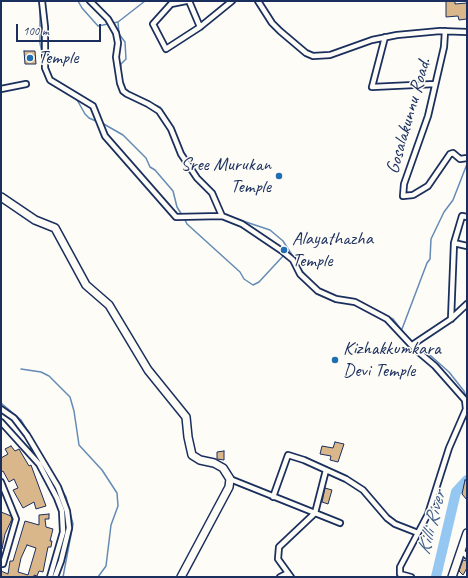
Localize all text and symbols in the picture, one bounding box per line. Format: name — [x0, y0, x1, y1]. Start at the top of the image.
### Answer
scale bar — [18, 16, 103, 42]
text: 100 m — [23, 23, 49, 39]
place label: Temple — [38, 47, 78, 69]
marker: Temple — [25, 53, 35, 63]
street label: Gosalakunnu Road. — [382, 56, 436, 176]
place label: Sree Murukan Temple — [181, 154, 271, 198]
marker: Sree Murukan Temple — [274, 171, 284, 181]
place label: Alayathazha Temple — [292, 228, 373, 272]
marker: Alayathazha Temple — [279, 245, 289, 255]
place label: Kizhakkumkara Devi Temple — [343, 338, 441, 382]
marker: Kizhakkumkara Devi Temple — [330, 355, 340, 365]
water label: Killi River — [412, 489, 452, 557]

